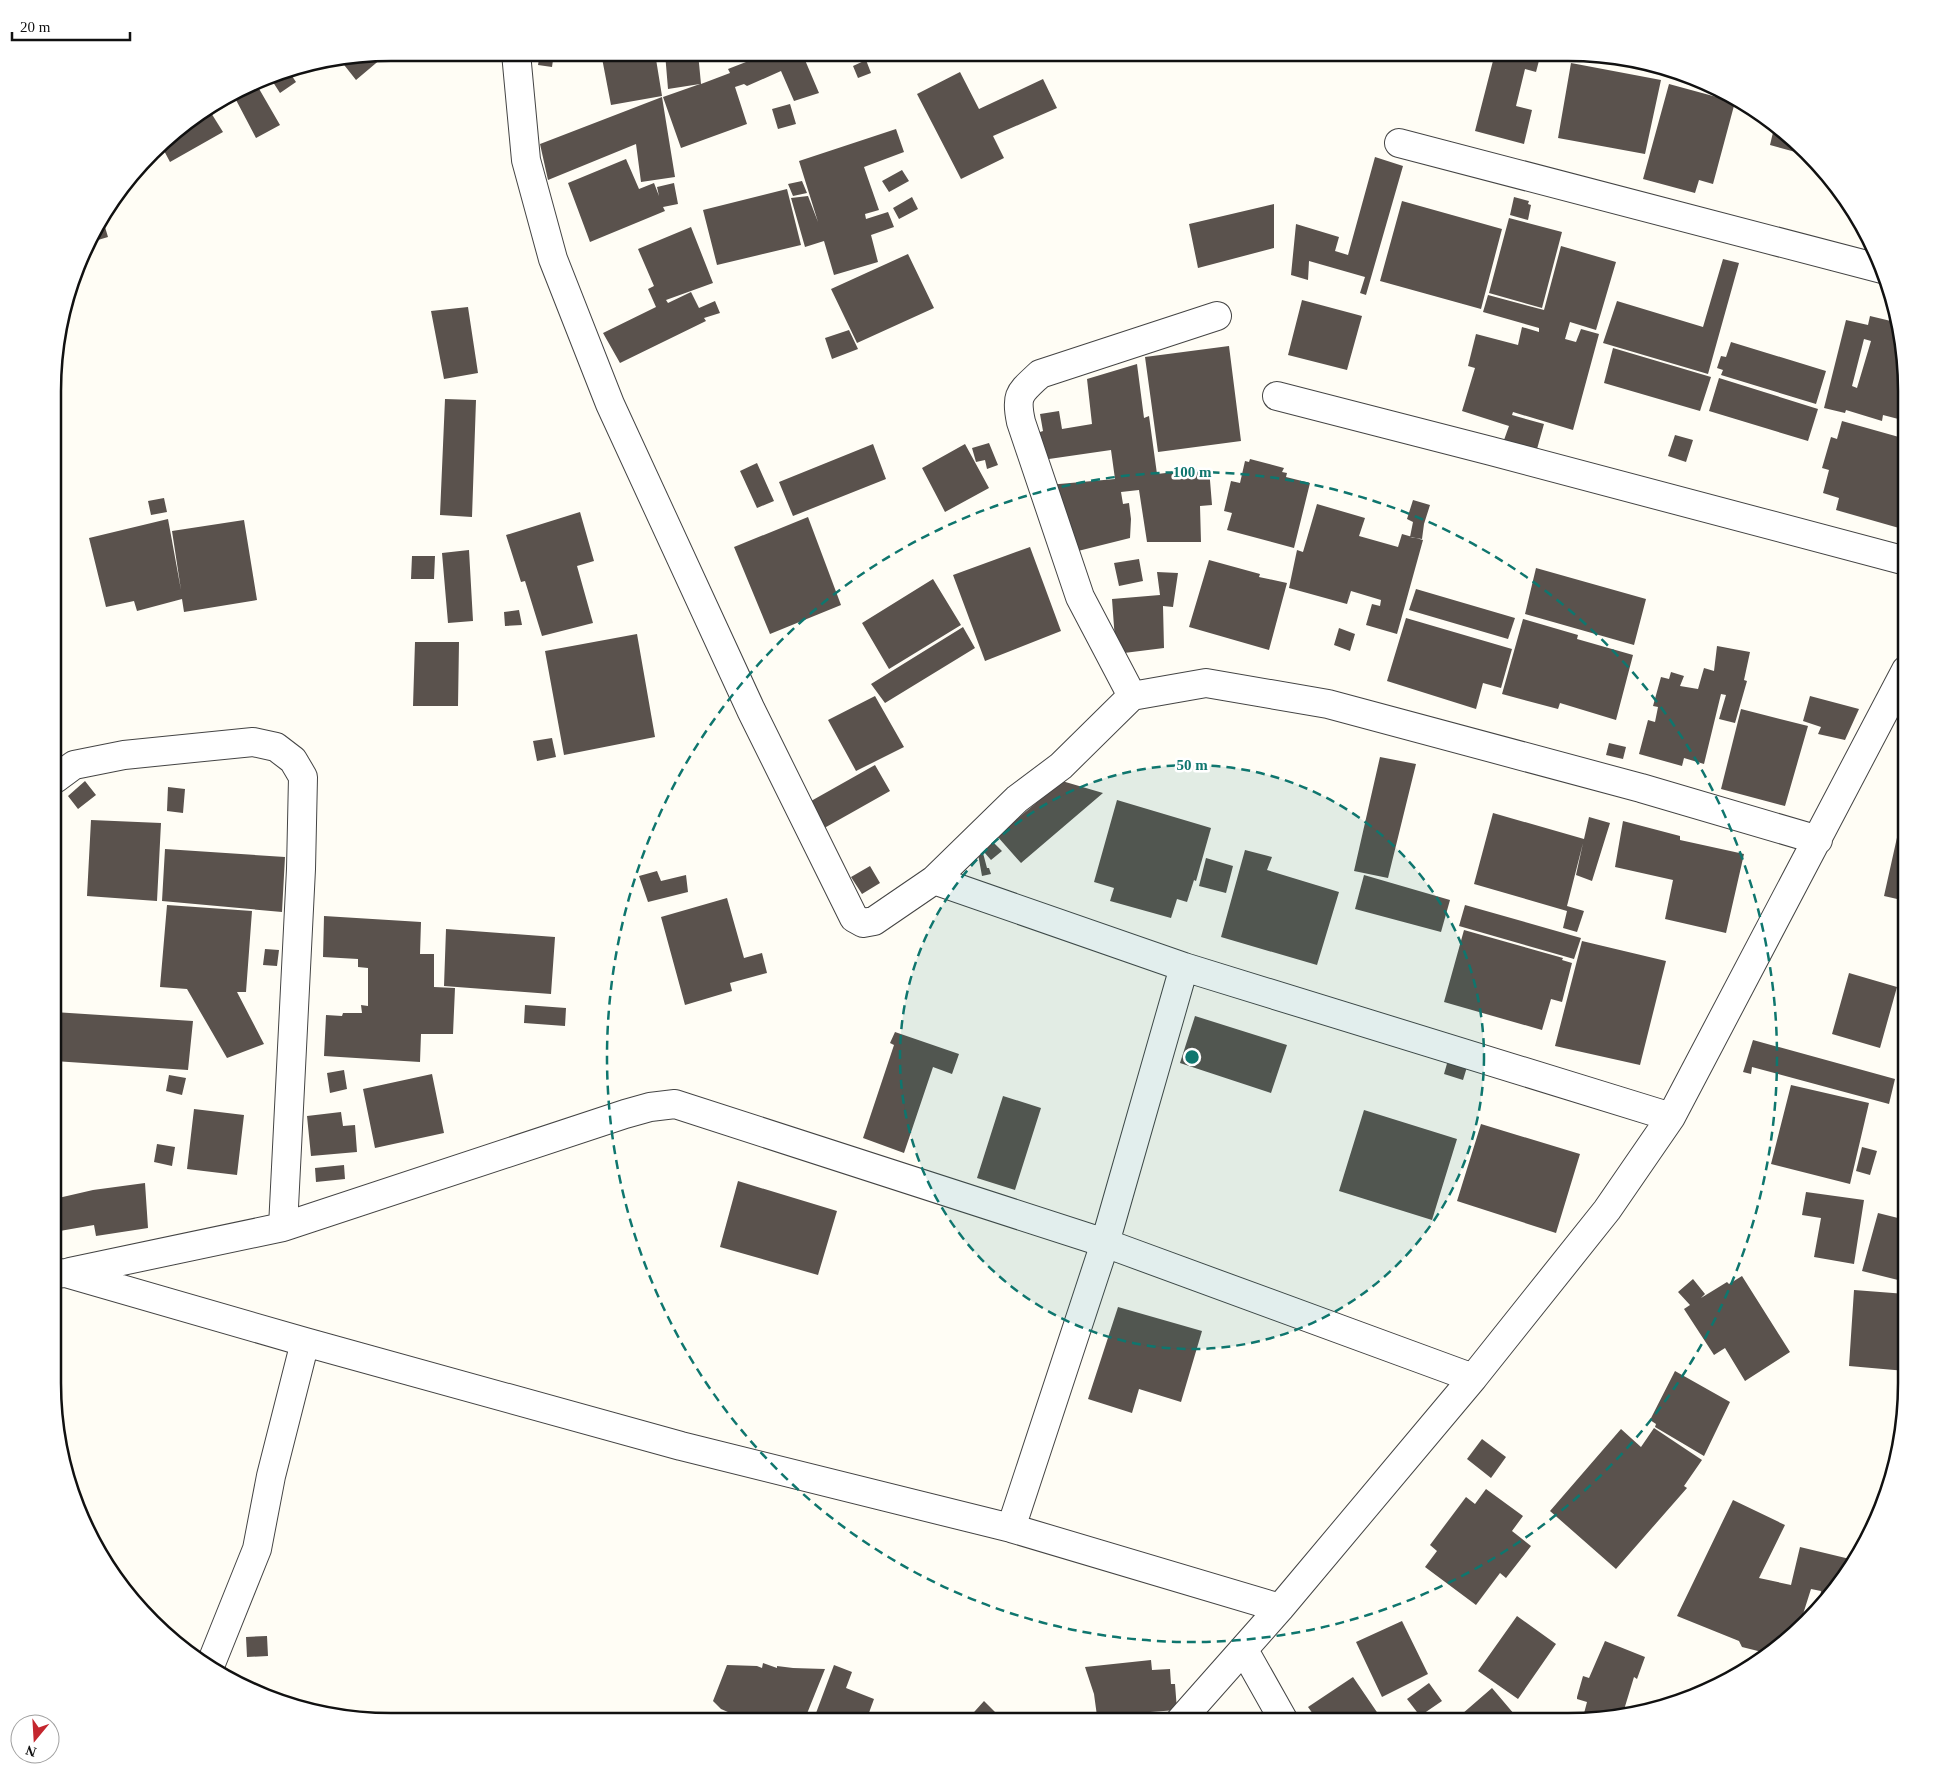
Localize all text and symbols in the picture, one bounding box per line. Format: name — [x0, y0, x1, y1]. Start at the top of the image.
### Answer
scale bar — [12, 10, 130, 42]
text: 20 m — [20, 19, 51, 35]
text: 100 m — [1173, 464, 1212, 480]
text: 50 m — [1176, 757, 1208, 773]
centre of rings — [1183, 1048, 1201, 1066]
north arrow — [10, 1714, 60, 1764]
text: N — [24, 1742, 38, 1760]

